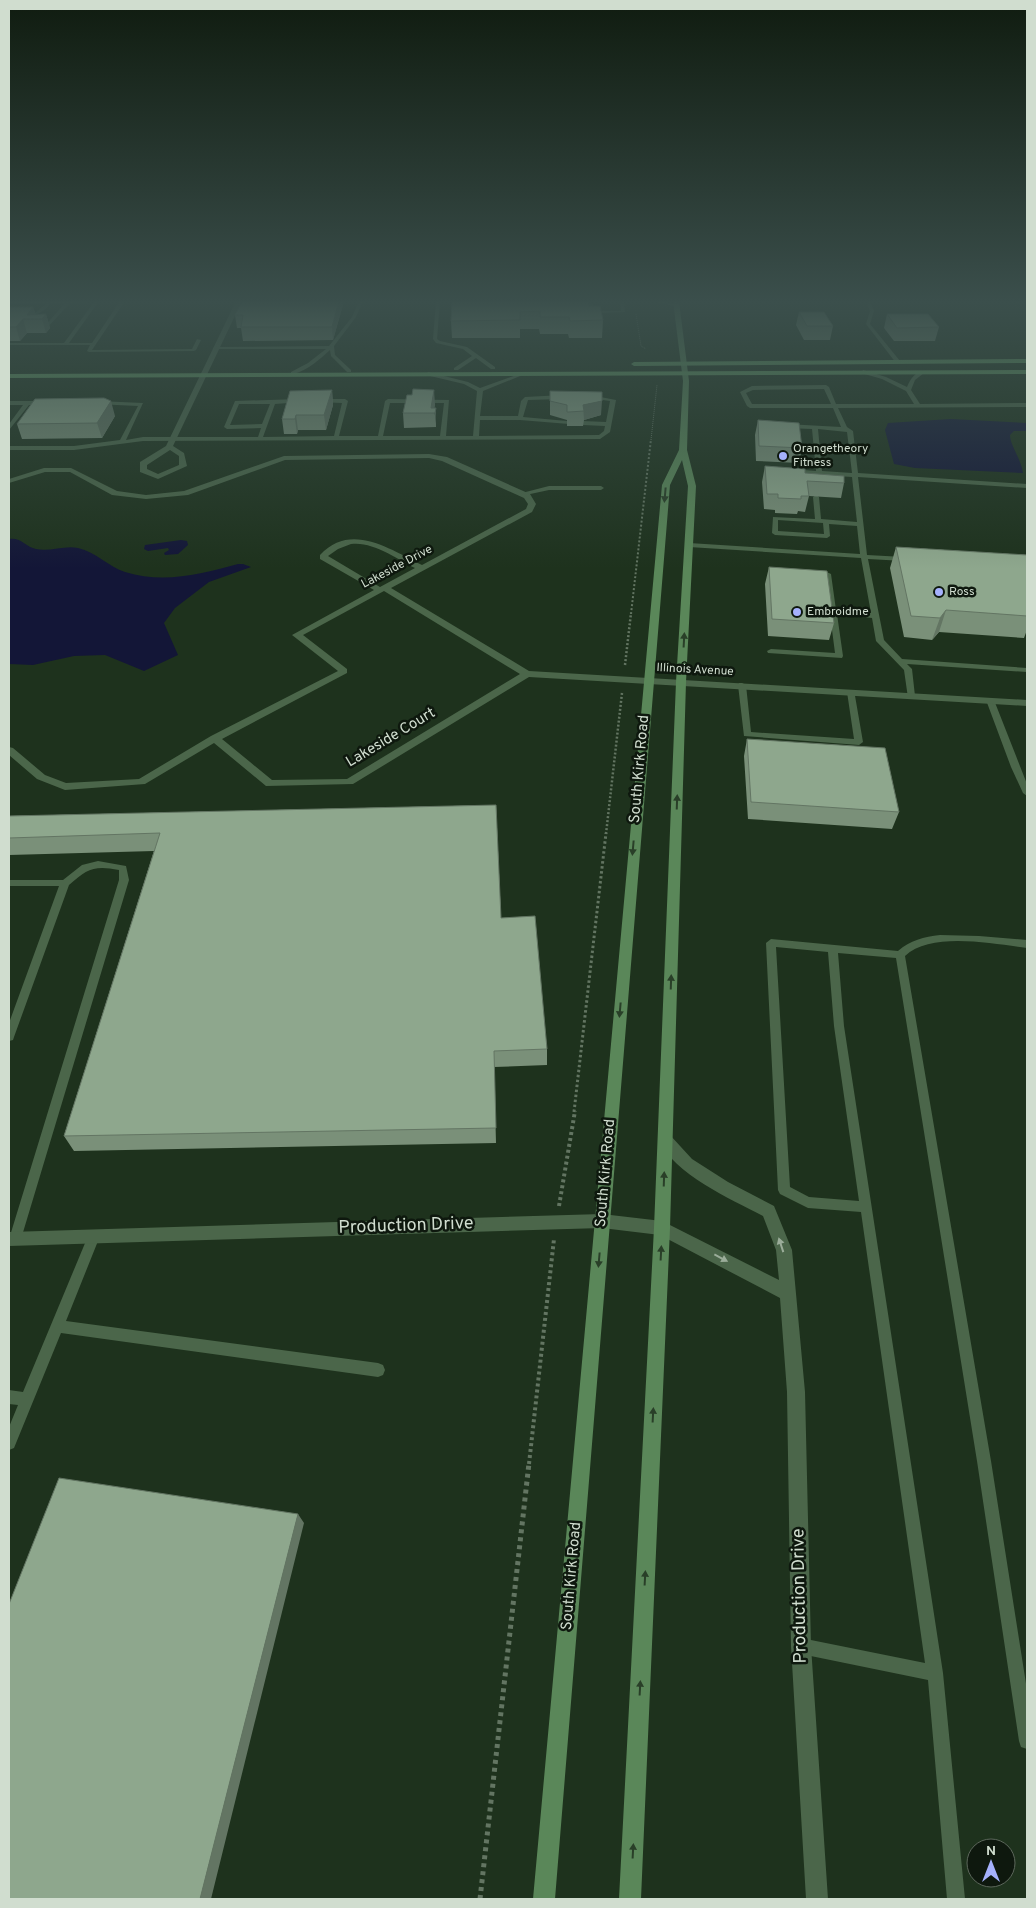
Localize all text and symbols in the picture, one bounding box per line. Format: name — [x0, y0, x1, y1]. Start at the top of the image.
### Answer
place label: Orangetheory Fitness — [793, 441, 868, 471]
marker: Orangetheory Fitness — [777, 450, 789, 462]
one-way arrow — [661, 487, 669, 503]
street label: Lakeside Drive — [359, 542, 435, 592]
place label: Ross — [949, 584, 975, 600]
marker: Ross — [933, 586, 945, 598]
place label: Embroidme — [807, 604, 869, 620]
marker: Embroidme — [791, 606, 803, 618]
one-way arrow — [680, 631, 688, 647]
street label: Illinois Avenue — [656, 660, 734, 680]
street label: Lakeside Court — [343, 704, 439, 772]
street label: South Kirk Road — [626, 714, 654, 824]
one-way arrow — [673, 794, 681, 810]
one-way arrow — [629, 841, 637, 857]
one-way arrow — [667, 974, 675, 990]
one-way arrow — [615, 1003, 623, 1019]
street label: South Kirk Road — [592, 1118, 620, 1228]
one-way arrow — [660, 1171, 668, 1187]
street label: Production Drive — [338, 1212, 474, 1240]
one-way arrow — [777, 1237, 785, 1252]
one-way arrow — [657, 1245, 665, 1261]
one-way arrow — [594, 1252, 602, 1268]
one-way arrow — [714, 1254, 728, 1262]
one-way arrow — [649, 1407, 657, 1423]
street label: South Kirk Road — [558, 1521, 586, 1631]
street label: Production Drive — [787, 1528, 813, 1664]
one-way arrow — [642, 1570, 650, 1586]
one-way arrow — [637, 1680, 645, 1696]
north arrow — [966, 1838, 1016, 1888]
one-way arrow — [629, 1842, 637, 1858]
text: N — [986, 1843, 996, 1860]

